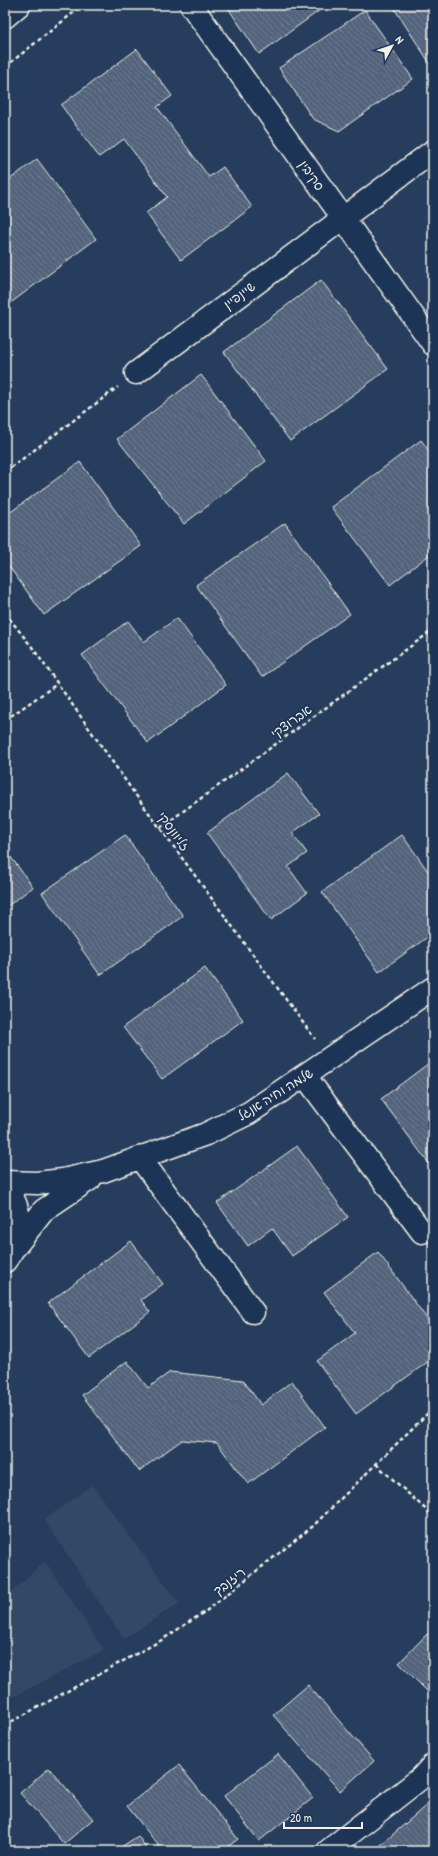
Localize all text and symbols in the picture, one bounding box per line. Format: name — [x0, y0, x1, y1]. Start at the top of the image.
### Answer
north arrow — [372, 26, 412, 66]
text: N — [392, 33, 407, 46]
street label: סקיבין — [295, 156, 329, 194]
street label: שיינפיין — [219, 277, 259, 313]
street label: אברוצקי — [267, 700, 315, 742]
street label: זליוונסקי — [154, 808, 194, 854]
street label: שלמה וחיה אנגל — [234, 1063, 317, 1124]
street label: ריזנבך — [209, 1563, 249, 1599]
scale bar — [284, 1804, 362, 1830]
text: 20 m — [290, 1809, 312, 1826]

